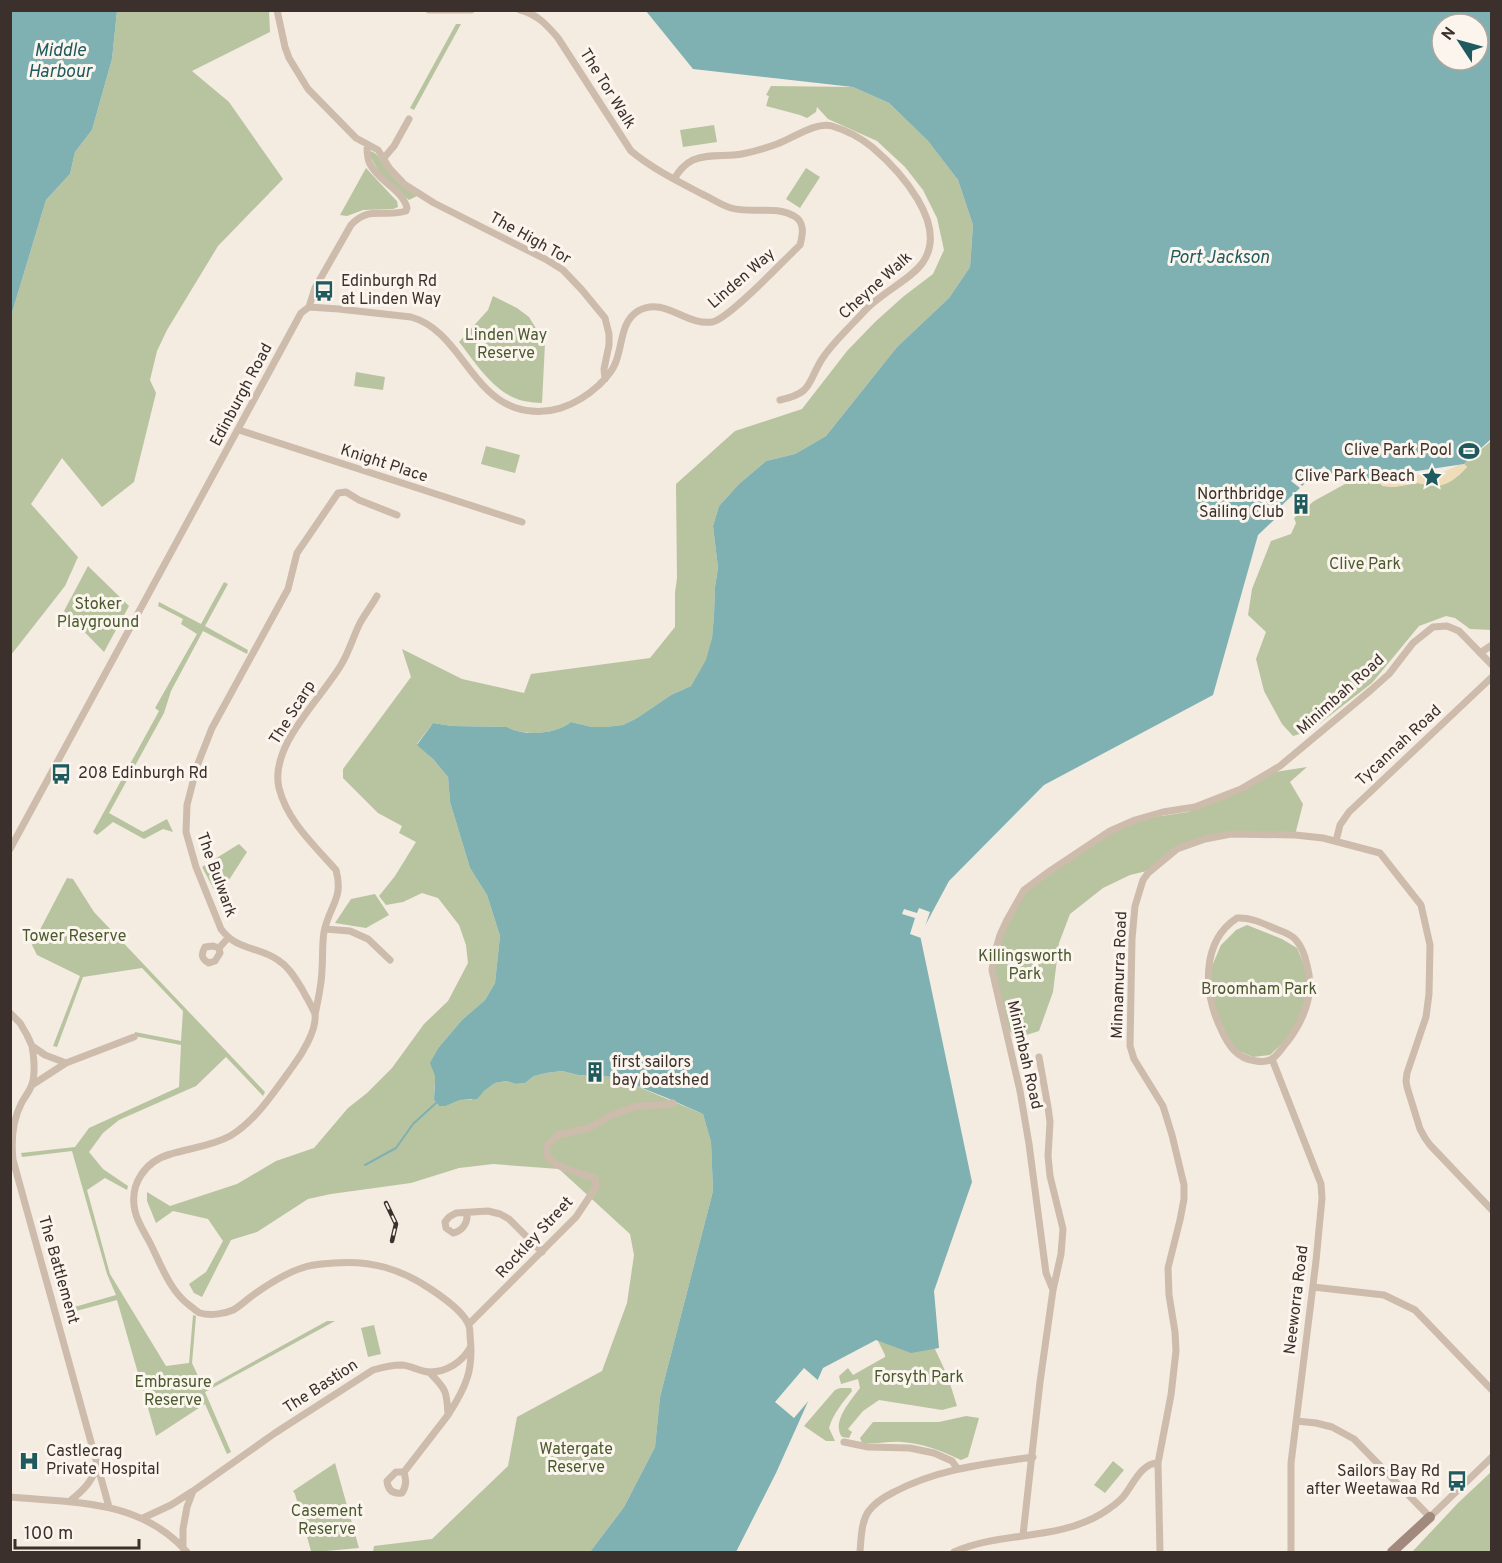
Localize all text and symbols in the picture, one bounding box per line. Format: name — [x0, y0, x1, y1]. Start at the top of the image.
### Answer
north arrow — [1430, 12, 1490, 72]
text: N — [1438, 24, 1461, 45]
water label: Middle Harbour — [28, 40, 94, 84]
street label: The Tor Walk — [574, 45, 640, 133]
street label: The High Tor — [486, 208, 574, 270]
street label: Linden Way — [704, 244, 780, 314]
water label: Port Jackson — [1169, 247, 1269, 270]
street label: Cheyne Walk — [835, 248, 917, 324]
place label: Edinburgh Rd at Linden Way — [341, 272, 441, 310]
bus stop icon: Edinburgh Rd at Linden Way — [312, 279, 336, 303]
park label: Linden Way Reserve — [465, 326, 547, 364]
street label: Edinburgh Road — [206, 340, 278, 450]
sports icon: Clive Park Pool — [1457, 439, 1481, 463]
street label: Knight Place — [338, 440, 430, 488]
place label: Clive Park Pool — [1344, 441, 1452, 461]
place icon: Clive Park Beach — [1420, 465, 1444, 489]
place label: Clive Park Beach — [1294, 467, 1415, 487]
place label: Northbridge Sailing Club — [1197, 485, 1284, 523]
building icon: Northbridge Sailing Club — [1289, 492, 1313, 516]
park label: Clive Park — [1329, 555, 1401, 575]
park label: Stoker Playground — [57, 595, 139, 633]
street label: Minimbah Road — [1293, 650, 1389, 740]
street label: The Scarp — [265, 677, 321, 749]
street label: Tycannah Road — [1352, 701, 1446, 791]
bus stop icon: 208 Edinburgh Rd — [49, 762, 73, 786]
place label: 208 Edinburgh Rd — [78, 764, 208, 784]
street label: The Bulwark — [191, 830, 241, 920]
street label: Minnamurra Road — [1108, 911, 1132, 1039]
park label: Tower Reserve — [22, 927, 126, 947]
park label: Killingsworth Park — [978, 947, 1072, 985]
park label: Broomham Park — [1201, 980, 1317, 1000]
street label: Minimbah Road — [1002, 999, 1046, 1111]
place label: first sailors bay boatshed — [612, 1053, 709, 1091]
building icon: first sailors bay boatshed — [583, 1060, 607, 1084]
street label: Rockley Street — [492, 1193, 578, 1283]
street label: The Battlement — [33, 1214, 83, 1326]
street label: Neeworra Road — [1280, 1244, 1314, 1356]
street label: The Bastion — [280, 1355, 362, 1419]
park label: Forsyth Park — [874, 1368, 964, 1388]
park label: Embrasure Reserve — [134, 1373, 212, 1411]
park label: Watergate Reserve — [539, 1440, 613, 1478]
place label: Castlecrag Private Hospital — [46, 1442, 160, 1480]
hospital icon: Castlecrag Private Hospital — [17, 1449, 41, 1473]
place label: Sailors Bay Rd after Weetawaa Rd — [1306, 1462, 1440, 1500]
bus stop icon: Sailors Bay Rd after Weetawaa Rd — [1445, 1469, 1469, 1493]
park label: Casement Reserve — [291, 1502, 363, 1540]
scale bar — [15, 1512, 140, 1550]
text: 100 m — [24, 1523, 73, 1546]

